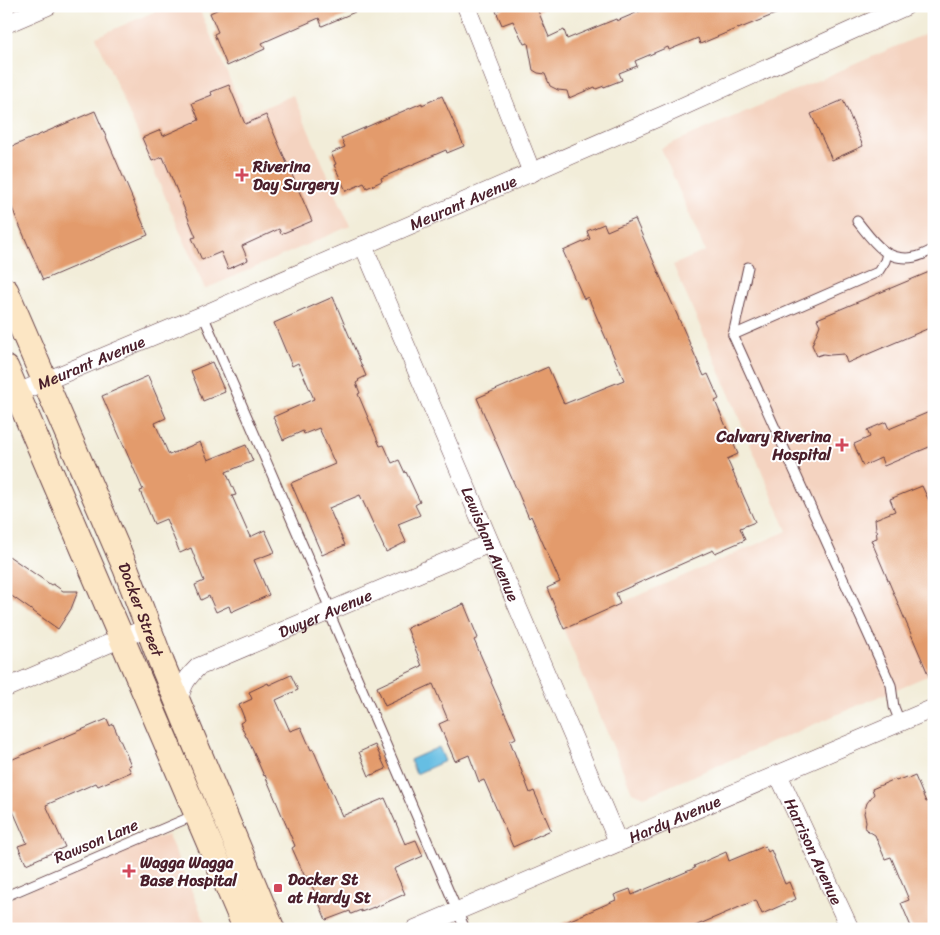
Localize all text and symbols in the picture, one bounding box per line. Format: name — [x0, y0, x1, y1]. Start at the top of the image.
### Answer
place label: Riverina Day Surgery — [252, 152, 340, 199]
street label: Meurant Avenue — [404, 166, 522, 238]
marker: Riverina Day Surgery — [235, 168, 249, 182]
street label: Meurant Avenue — [32, 326, 150, 398]
place label: Calvary Riverina Hospital — [716, 422, 832, 469]
marker: Calvary Riverina Hospital — [835, 438, 849, 452]
street label: Lewisham Avenue — [453, 482, 528, 606]
street label: Docker Street — [110, 557, 173, 661]
street label: Dwyer Avenue — [274, 580, 377, 646]
street label: Hardy Avenue — [624, 786, 725, 851]
street label: Harrison Avenue — [776, 793, 851, 910]
street label: Rawson Lane — [49, 810, 143, 872]
place label: Wagga Wagga Base Hospital — [140, 848, 238, 895]
marker: Wagga Wagga Base Hospital — [122, 864, 136, 878]
place label: Docker St at Hardy St — [287, 865, 371, 912]
marker: Docker St at Hardy St — [272, 882, 284, 894]

